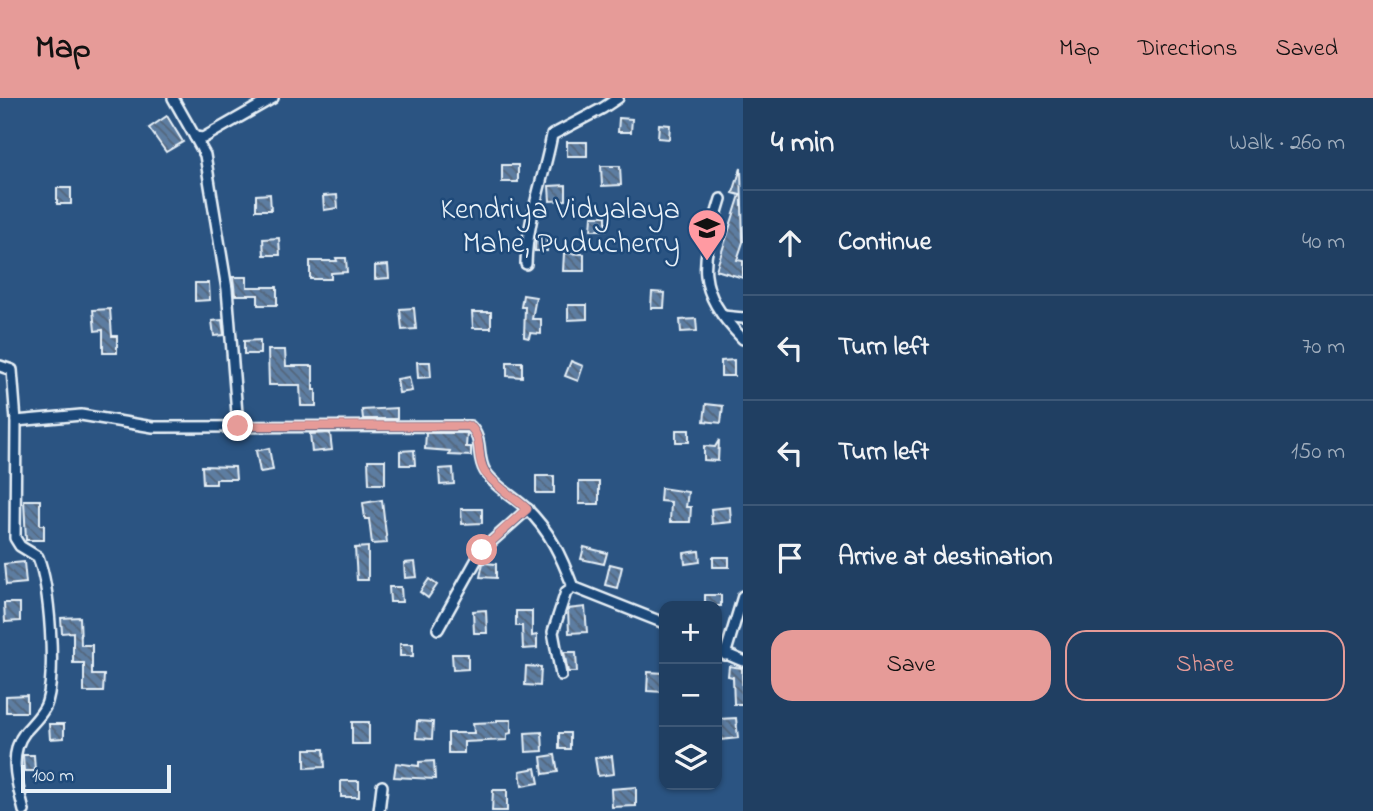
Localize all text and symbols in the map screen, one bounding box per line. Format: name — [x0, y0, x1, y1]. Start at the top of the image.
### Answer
text: Map — [35, 25, 91, 73]
text: Map — [1059, 32, 1100, 67]
text: Directions — [1138, 32, 1237, 67]
text: Saved — [1275, 32, 1338, 67]
text: 4 min — [771, 122, 834, 166]
text: Walk · 260 m — [1229, 127, 1345, 160]
place label: Kendriya Vidyalaya Mahe, Puducherry — [440, 189, 680, 267]
school or university icon: Kendriya Vidyalaya Mahe, Puducherry — [686, 207, 728, 262]
icon: ahead — [771, 224, 809, 262]
text: Continue — [838, 224, 931, 262]
text: 40 m — [1302, 226, 1345, 259]
icon: left — [771, 329, 809, 367]
text: Turn left — [838, 329, 929, 367]
text: 70 m — [1302, 331, 1345, 364]
route end — [222, 410, 253, 441]
icon: left — [771, 434, 809, 472]
text: Turn left — [838, 434, 929, 472]
text: 150 m — [1291, 436, 1345, 469]
route start — [466, 534, 497, 565]
icon: arrive — [771, 539, 809, 577]
text: Arrive at destination — [838, 539, 1053, 577]
map controls — [659, 601, 722, 790]
button: + — [659, 601, 722, 664]
button: Save — [771, 630, 1051, 701]
button: Share — [1065, 630, 1345, 701]
button: − — [659, 664, 722, 727]
button: layers — [659, 727, 722, 790]
scale bar — [21, 762, 172, 794]
text: 100 m — [32, 763, 74, 790]

